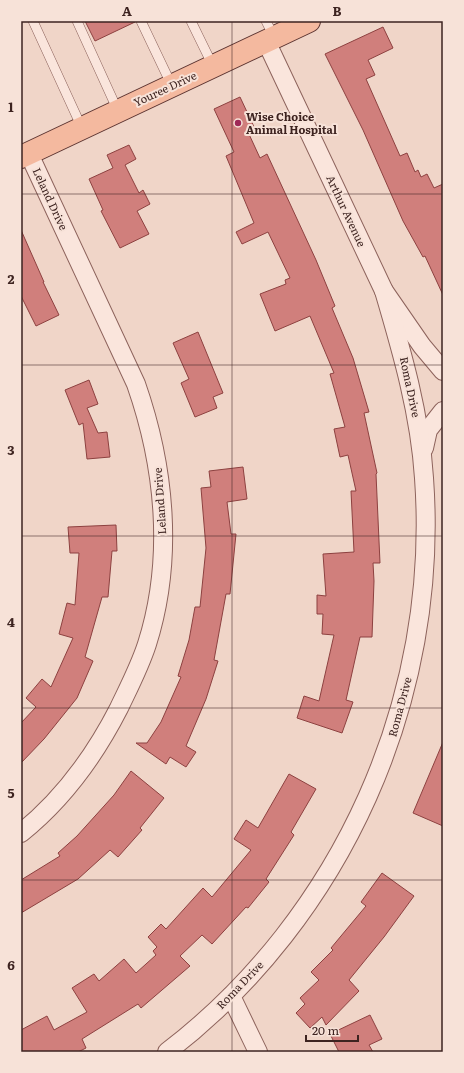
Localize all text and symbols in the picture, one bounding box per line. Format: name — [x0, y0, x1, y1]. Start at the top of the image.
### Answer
text: A — [122, 1, 132, 20]
text: B — [333, 1, 342, 20]
street label: Youree Drive — [130, 66, 199, 110]
text: 1 — [8, 97, 14, 116]
place label: Wise Choice Animal Hospital — [246, 108, 337, 137]
marker: Wise Choice Animal Hospital — [233, 118, 243, 128]
street label: Leland Drive — [29, 165, 72, 233]
street label: Arthur Avenue — [323, 172, 371, 249]
text: 2 — [8, 269, 15, 288]
street label: Roma Drive — [397, 355, 425, 419]
text: 3 — [7, 440, 15, 459]
street label: Leland Drive — [149, 467, 169, 535]
text: 4 — [7, 612, 15, 631]
street label: Roma Drive — [383, 675, 415, 739]
text: 5 — [7, 783, 15, 802]
text: 6 — [7, 955, 15, 974]
street label: Roma Drive — [212, 956, 267, 1012]
scale bar — [306, 1017, 358, 1043]
text: 20 m — [312, 1021, 339, 1039]

